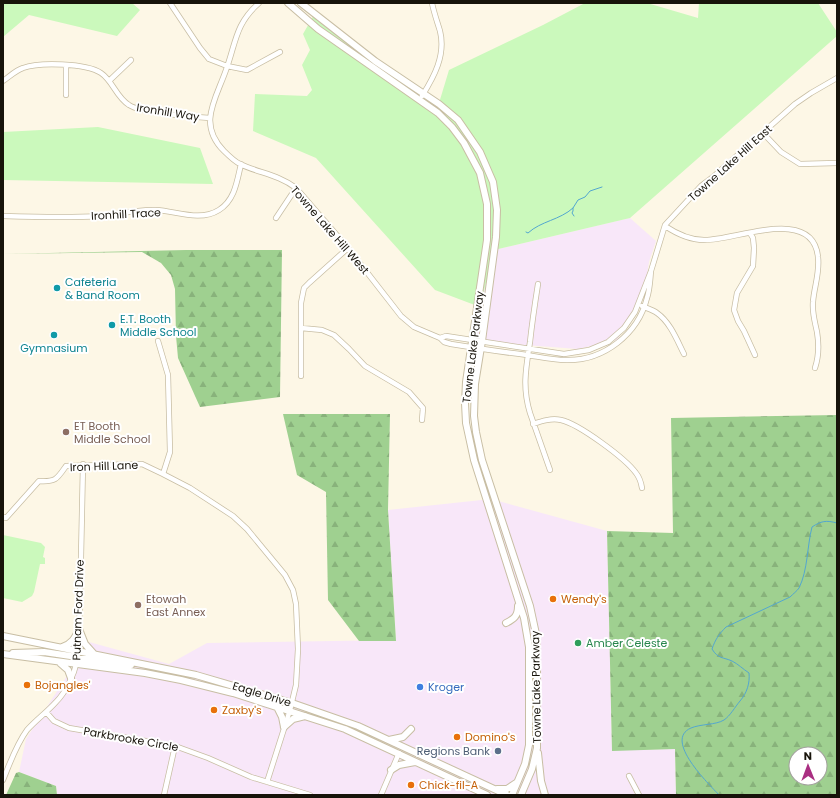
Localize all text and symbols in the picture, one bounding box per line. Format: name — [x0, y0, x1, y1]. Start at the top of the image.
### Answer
street label: Ironhill Way — [135, 99, 201, 125]
street label: Towne Lake Hill East — [685, 121, 775, 205]
street label: Towne Lake Hill West — [287, 182, 373, 278]
street label: Ironhill Trace — [91, 204, 162, 224]
place label: Cafeteria & Band Room — [65, 274, 140, 303]
marker: Cafeteria & Band Room — [52, 283, 62, 293]
street label: Towne Lake Parkway — [458, 289, 488, 404]
place label: E.T. Booth Middle School — [120, 311, 196, 340]
marker: E.T. Booth Middle School — [107, 320, 117, 330]
marker: Gymnasium — [49, 330, 59, 340]
place label: Gymnasium — [20, 340, 88, 356]
place label: ET Booth Middle School — [74, 418, 150, 447]
marker: ET Booth Middle School — [61, 427, 71, 437]
street label: Iron Hill Lane — [69, 457, 139, 475]
street label: Putnam Ford Drive — [68, 559, 88, 661]
place label: Etowah East Annex — [146, 591, 206, 620]
place label: Wendy's — [561, 591, 607, 607]
marker: Wendy's — [548, 594, 558, 604]
marker: Etowah East Annex — [133, 600, 143, 610]
street label: Towne Lake Parkway — [527, 630, 545, 743]
place label: Amber Celeste — [586, 635, 668, 651]
marker: Amber Celeste — [573, 638, 583, 648]
place label: Bojangles' — [35, 677, 91, 693]
street label: Eagle Drive — [231, 677, 293, 711]
place label: Kroger — [428, 679, 464, 695]
marker: Bojangles' — [22, 680, 32, 690]
marker: Kroger — [415, 682, 425, 692]
place label: Zaxby's — [222, 702, 262, 718]
marker: Zaxby's — [209, 705, 219, 715]
street label: Parkbrooke Circle — [82, 723, 180, 755]
place label: Domino's — [465, 729, 516, 745]
marker: Domino's — [452, 732, 462, 742]
place label: Regions Bank — [417, 743, 490, 759]
marker: Regions Bank — [493, 746, 503, 756]
north arrow — [788, 746, 828, 786]
text: N — [804, 748, 812, 764]
place label: Chick-fil-A — [419, 777, 479, 793]
marker: Chick-fil-A — [406, 780, 416, 790]

